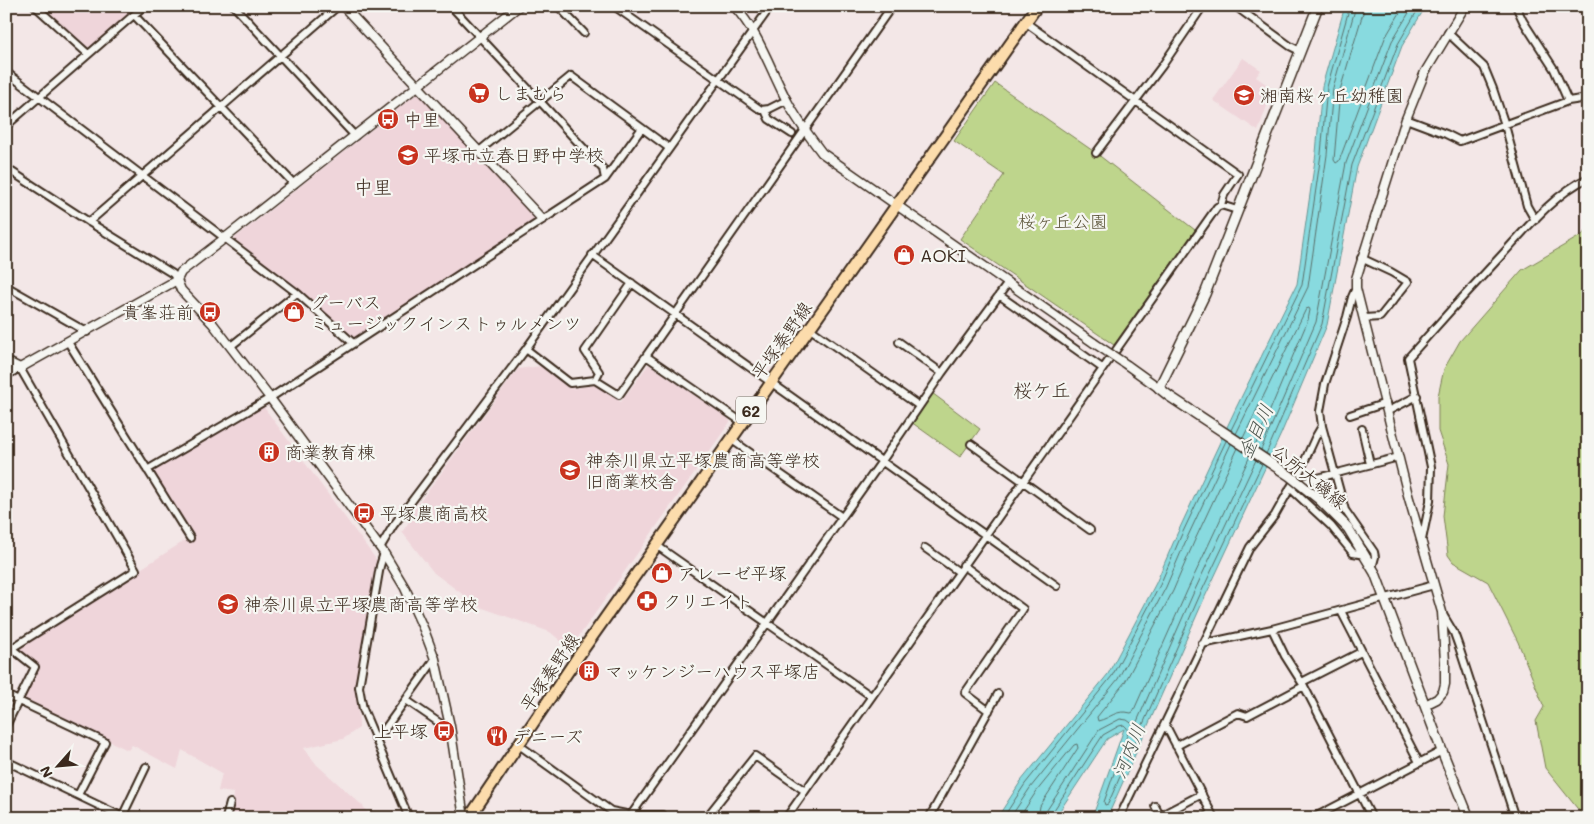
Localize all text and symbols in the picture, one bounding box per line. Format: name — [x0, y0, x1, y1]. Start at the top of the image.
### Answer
supermarket icon: しまむら — [467, 81, 491, 105]
place label: しまむら — [495, 81, 567, 105]
school or university icon: 湘南桜ヶ丘幼稚園 — [1232, 83, 1256, 107]
place label: 湘南桜ヶ丘幼稚園 — [1260, 83, 1404, 107]
bus stop icon: 中里 — [376, 107, 400, 131]
place label: 中里 — [404, 107, 440, 131]
school or university icon: 平塚市立春日野中学校 — [396, 143, 420, 167]
place label: 平塚市立春日野中学校 — [424, 143, 604, 167]
district label: 中里 — [354, 174, 392, 199]
park label: 桜ヶ丘公園 — [1018, 209, 1108, 233]
shop icon: AOKI — [892, 243, 916, 267]
place label: AOKI — [920, 243, 966, 267]
place label: グーバス ミュージックインストゥルメンツ — [310, 290, 581, 335]
street label: 平塚秦野線 — [745, 296, 817, 384]
place label: 貴峯荘前 — [122, 300, 194, 324]
bus stop icon: 貴峯荘前 — [198, 300, 222, 324]
shop icon: グーバス ミュージックインストゥルメンツ — [282, 300, 306, 324]
district label: 桜ケ丘 — [1013, 377, 1071, 402]
road number: 62 — [736, 396, 766, 424]
water label: 金目川 — [1232, 400, 1278, 462]
street label: 公所大磯線 — [1267, 438, 1353, 514]
building icon: 商業教育棟 — [257, 440, 281, 464]
place label: 商業教育棟 — [285, 440, 375, 464]
place label: 神奈川県立平塚農商高等学校 旧商業校舎 — [586, 448, 820, 493]
school or university icon: 神奈川県立平塚農商高等学校 旧商業校舎 — [558, 458, 582, 482]
bus stop icon: 平塚農商高校 — [352, 501, 376, 525]
place label: 平塚農商高校 — [380, 501, 488, 525]
shop icon: アレーゼ平塚 — [650, 561, 674, 585]
place label: アレーゼ平塚 — [678, 561, 787, 585]
pharmacy icon: クリエイト — [635, 589, 659, 613]
place label: クリエイト — [663, 589, 753, 613]
school or university icon: 神奈川県立平塚農商高等学校 — [216, 592, 240, 616]
place label: 神奈川県立平塚農商高等学校 — [244, 592, 478, 616]
street label: 平塚秦野線 — [514, 628, 584, 716]
building icon: マッケンジーハウス平塚店 — [577, 659, 601, 683]
place label: マッケンジーハウス平塚店 — [605, 659, 820, 683]
place label: 上平塚 — [374, 719, 428, 743]
bus stop icon: 上平塚 — [432, 719, 456, 743]
water label: 河内川 — [1106, 720, 1150, 782]
restaurant icon: デニーズ — [485, 724, 509, 748]
place label: デニーズ — [513, 724, 583, 748]
north arrow — [32, 742, 82, 792]
text: N — [35, 763, 57, 781]

